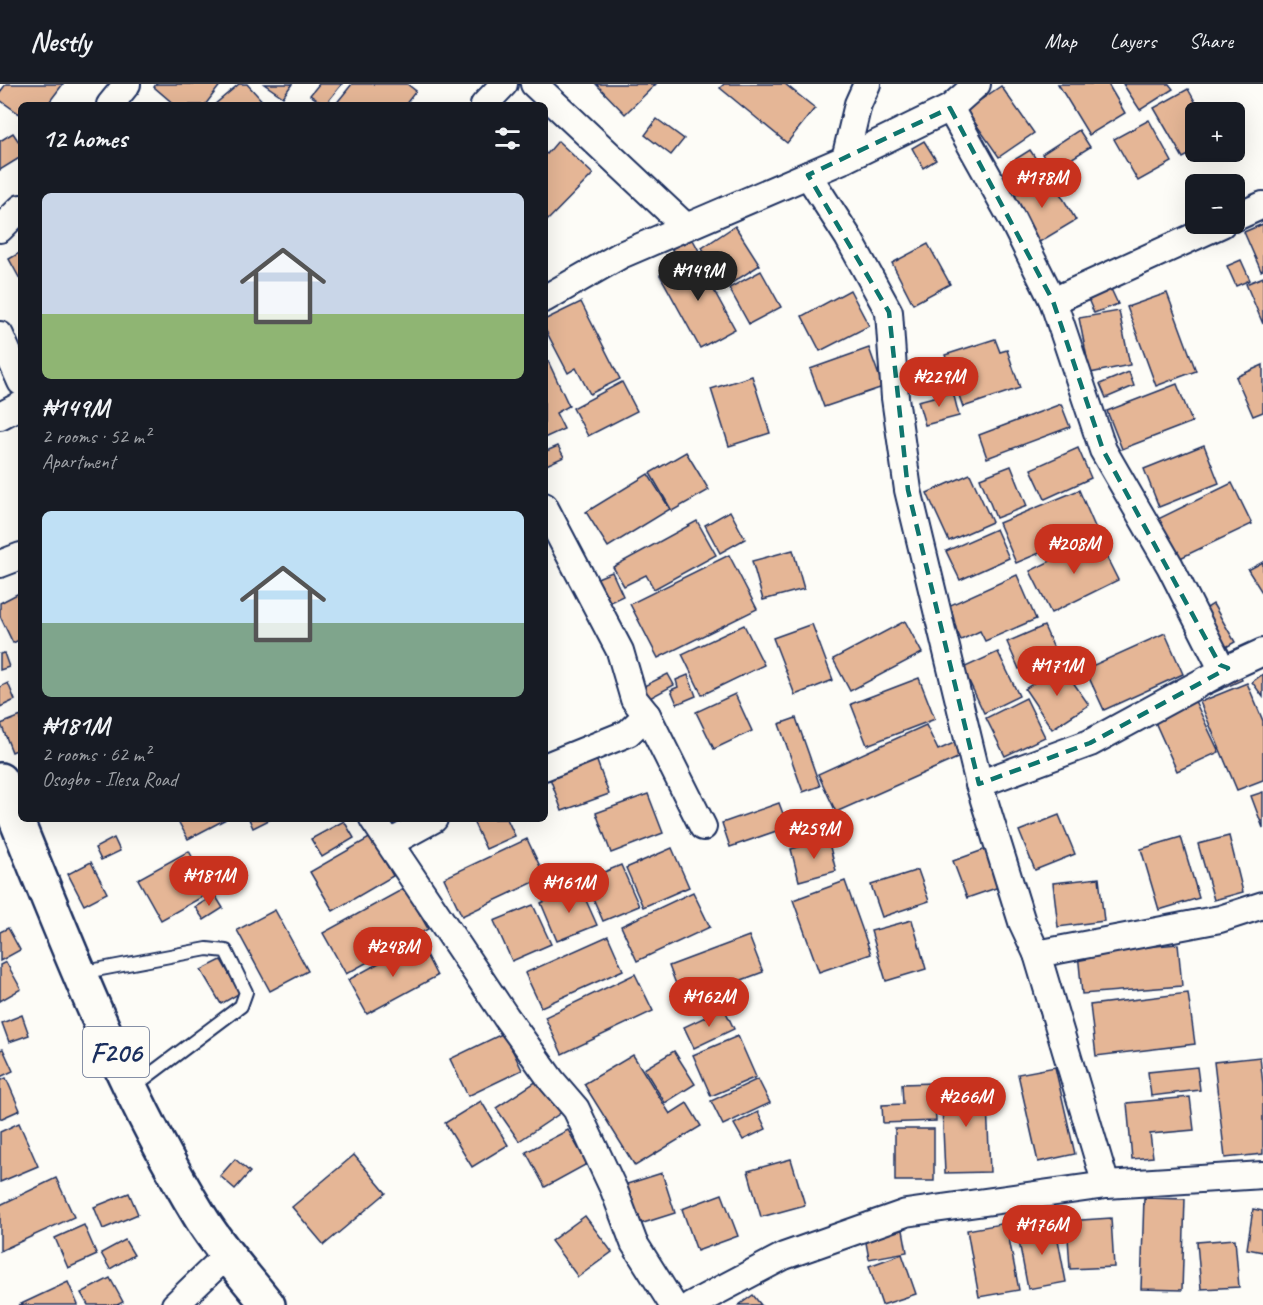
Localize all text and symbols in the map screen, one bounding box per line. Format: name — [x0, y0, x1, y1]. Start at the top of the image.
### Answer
text: Nestly — [30, 24, 91, 59]
text: Map — [1044, 28, 1077, 54]
text: Layers — [1110, 28, 1156, 54]
text: Share — [1189, 28, 1233, 54]
map controls — [1185, 102, 1245, 234]
button: + — [1185, 102, 1245, 162]
text: 12 homes — [42, 122, 127, 155]
icon: filters — [491, 122, 524, 155]
pin: ₦178M — [1000, 158, 1084, 209]
text: ₦178M — [1016, 165, 1068, 190]
button: − — [1185, 174, 1245, 234]
icon: home — [229, 232, 337, 340]
pin: ₦149M — [656, 251, 740, 302]
text: ₦149M — [672, 258, 724, 283]
pin: ₦229M — [897, 357, 981, 408]
text: ₦229M — [913, 364, 965, 389]
text: ₦149M — [42, 391, 109, 424]
text: 2 rooms · 52 m² — [42, 424, 150, 449]
text: Apartment — [42, 449, 115, 474]
pin: ₦208M — [1032, 524, 1116, 575]
text: ₦208M — [1048, 531, 1100, 556]
icon: home — [229, 550, 337, 658]
pin: ₦171M — [1015, 646, 1099, 697]
text: ₦171M — [1031, 653, 1083, 678]
text: ₦181M — [42, 709, 109, 742]
text: 2 rooms · 62 m² — [42, 742, 150, 767]
text: Osogbo - Ilesa Road — [42, 767, 177, 792]
pin: ₦259M — [772, 809, 856, 860]
text: ₦259M — [789, 816, 839, 841]
pin: ₦181M — [167, 856, 251, 907]
text: ₦181M — [183, 863, 235, 888]
pin: ₦161M — [527, 863, 611, 914]
text: ₦161M — [543, 870, 595, 895]
pin: ₦248M — [351, 927, 435, 978]
text: ₦248M — [367, 934, 419, 959]
pin: ₦162M — [667, 977, 751, 1028]
text: ₦162M — [683, 984, 735, 1009]
road number: F206 — [83, 1027, 149, 1077]
pin: ₦266M — [924, 1077, 1008, 1128]
text: ₦266M — [940, 1084, 992, 1109]
pin: ₦176M — [1000, 1205, 1084, 1256]
text: ₦176M — [1016, 1212, 1068, 1237]

